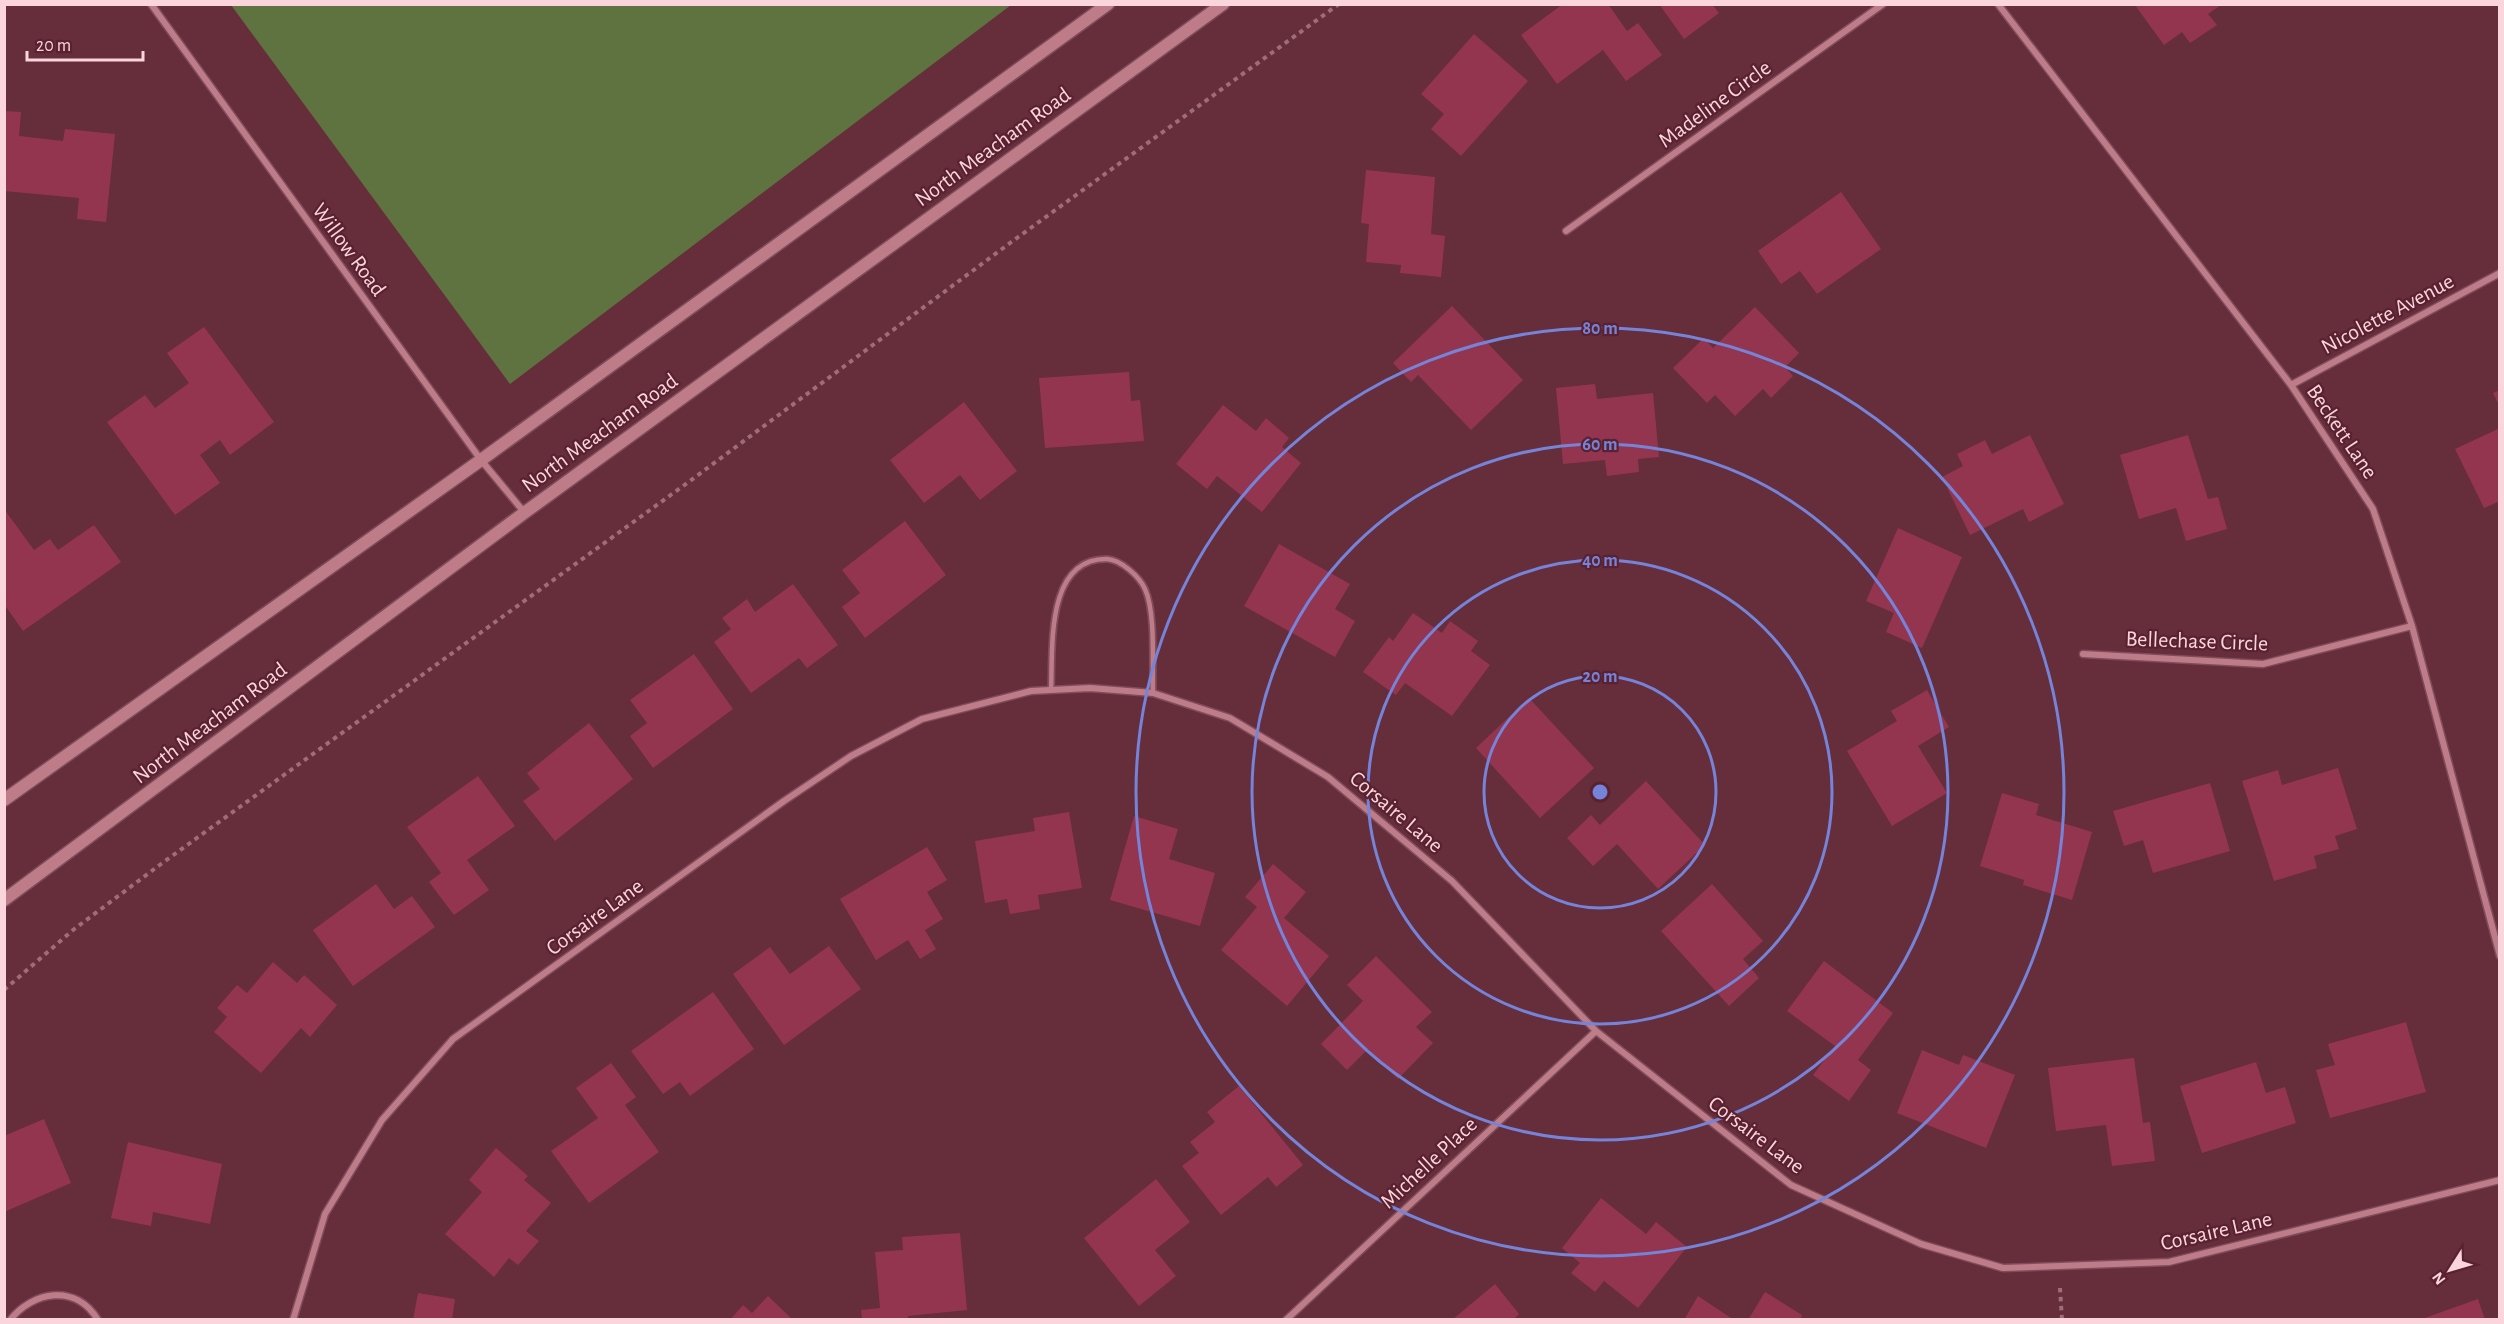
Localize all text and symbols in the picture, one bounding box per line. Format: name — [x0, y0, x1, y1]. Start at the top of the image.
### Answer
scale bar — [27, 24, 142, 62]
text: 20 m — [36, 37, 71, 55]
street label: Madeline Circle — [1654, 56, 1775, 152]
street label: North Meacham Road — [911, 83, 1074, 210]
street label: Willow Road — [308, 199, 390, 300]
street label: Nicolette Avenue — [2317, 270, 2457, 358]
text: 80 m — [1582, 320, 1618, 338]
street label: North Meacham Road — [518, 369, 681, 496]
street label: Beckett Lane — [2303, 381, 2382, 483]
text: 60 m — [1582, 436, 1618, 454]
text: 40 m — [1582, 552, 1618, 570]
street label: Bellechase Circle — [2125, 628, 2269, 654]
street label: North Meacham Road — [129, 658, 291, 788]
text: 20 m — [1582, 668, 1618, 686]
street label: Corsaire Lane — [1346, 767, 1447, 857]
centre of rings — [1590, 782, 1610, 802]
street label: Corsaire Lane — [542, 874, 647, 959]
street label: Corsaire Lane — [1704, 1092, 1808, 1178]
street label: Michelle Place — [1376, 1113, 1481, 1213]
street label: Corsaire Lane — [2158, 1207, 2274, 1254]
north arrow — [2420, 1240, 2480, 1300]
text: N — [2429, 1269, 2449, 1288]

